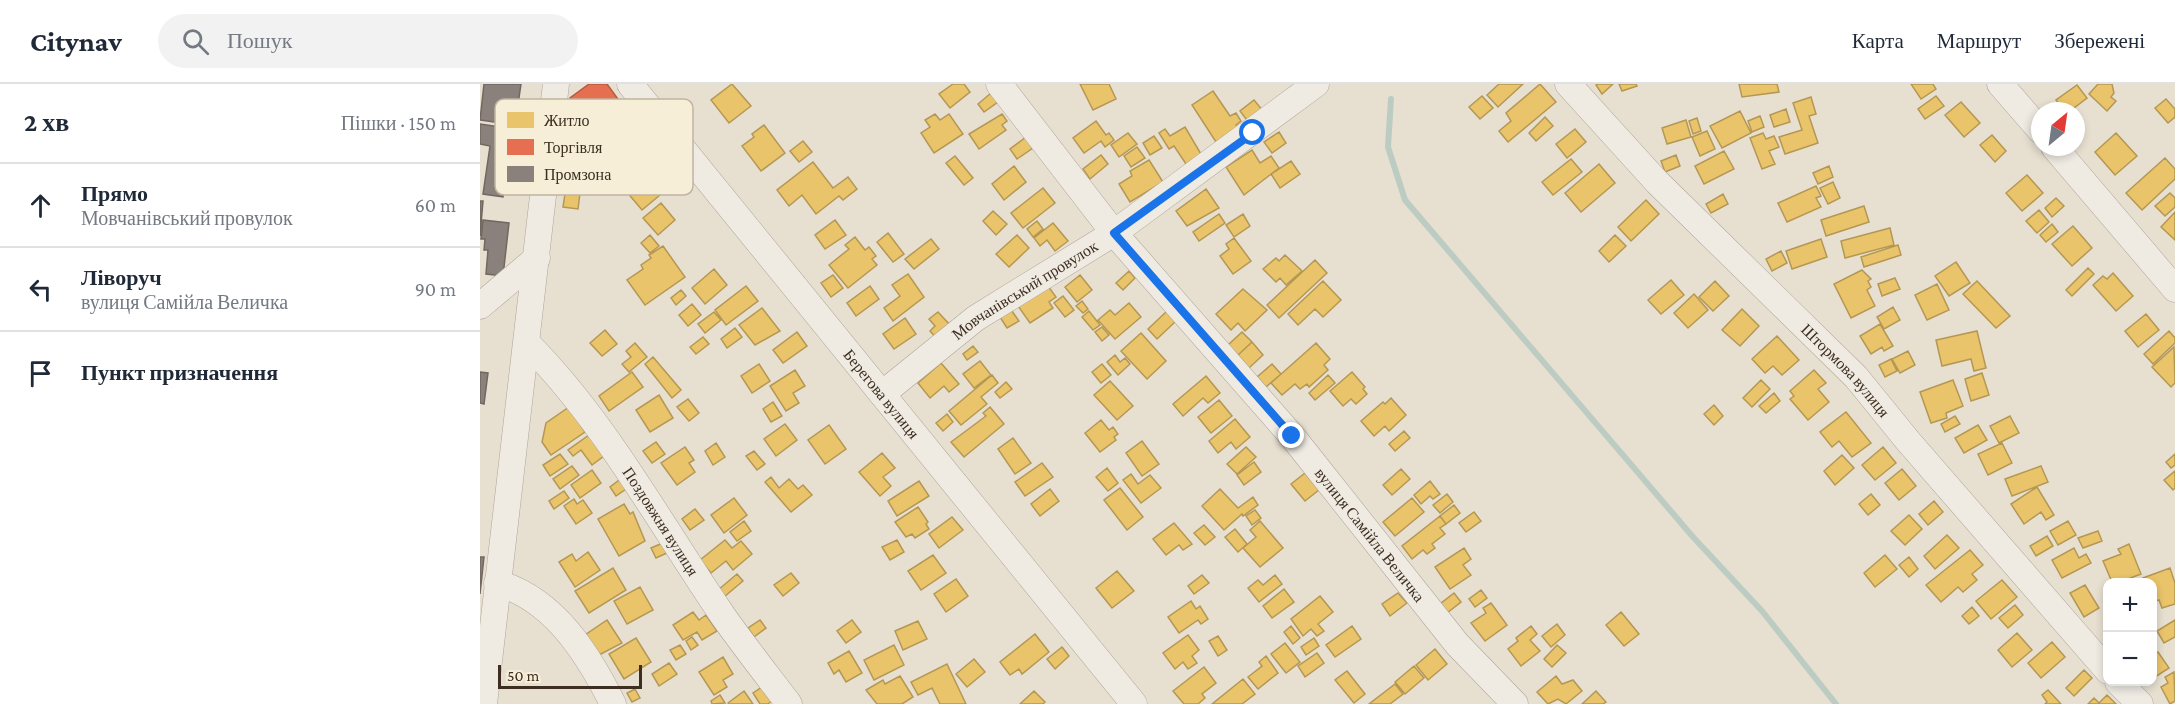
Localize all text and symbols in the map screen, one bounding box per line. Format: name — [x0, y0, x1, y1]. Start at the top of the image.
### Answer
search box — [158, 14, 578, 68]
icon: search — [179, 25, 212, 58]
text: Citynav — [30, 26, 122, 57]
text: Пошук — [227, 28, 292, 53]
text: Карта — [1852, 29, 1904, 53]
text: Маршрут — [1937, 29, 2021, 53]
text: Збережені — [2054, 29, 2145, 53]
legend — [495, 99, 693, 195]
north arrow — [2031, 102, 2085, 156]
text: 2 хв — [24, 108, 69, 137]
text: Пішки · 150 m — [341, 112, 456, 134]
text: Житло — [544, 112, 589, 129]
route start — [1239, 119, 1265, 145]
text: Торгівля — [544, 139, 603, 157]
text: Промзона — [544, 166, 611, 184]
text: Прямо — [81, 181, 148, 206]
icon: ahead — [24, 189, 57, 222]
text: 60 m — [415, 194, 456, 216]
text: Мовчанівський провулок — [81, 207, 293, 229]
street label: Мовчанівський провулок — [949, 237, 1101, 343]
text: Ліворуч — [81, 265, 162, 290]
icon: left — [24, 273, 57, 306]
text: 90 m — [415, 278, 456, 300]
text: вулиця Самійла Величка — [81, 291, 288, 313]
street label: Штормова вулиця — [1798, 321, 1893, 421]
street label: Берегова вулиця — [840, 346, 923, 442]
icon: arrive — [24, 357, 57, 390]
text: Пункт призначення — [81, 360, 278, 385]
route end — [1278, 422, 1304, 448]
street label: Поздовжня вулиця — [619, 464, 702, 579]
street label: вулиця Самійла Величка — [1312, 465, 1428, 605]
map controls — [2103, 578, 2157, 686]
button: + — [2103, 578, 2157, 632]
button: − — [2103, 632, 2157, 686]
scale bar — [498, 662, 642, 690]
text: 50 m — [507, 667, 539, 684]

